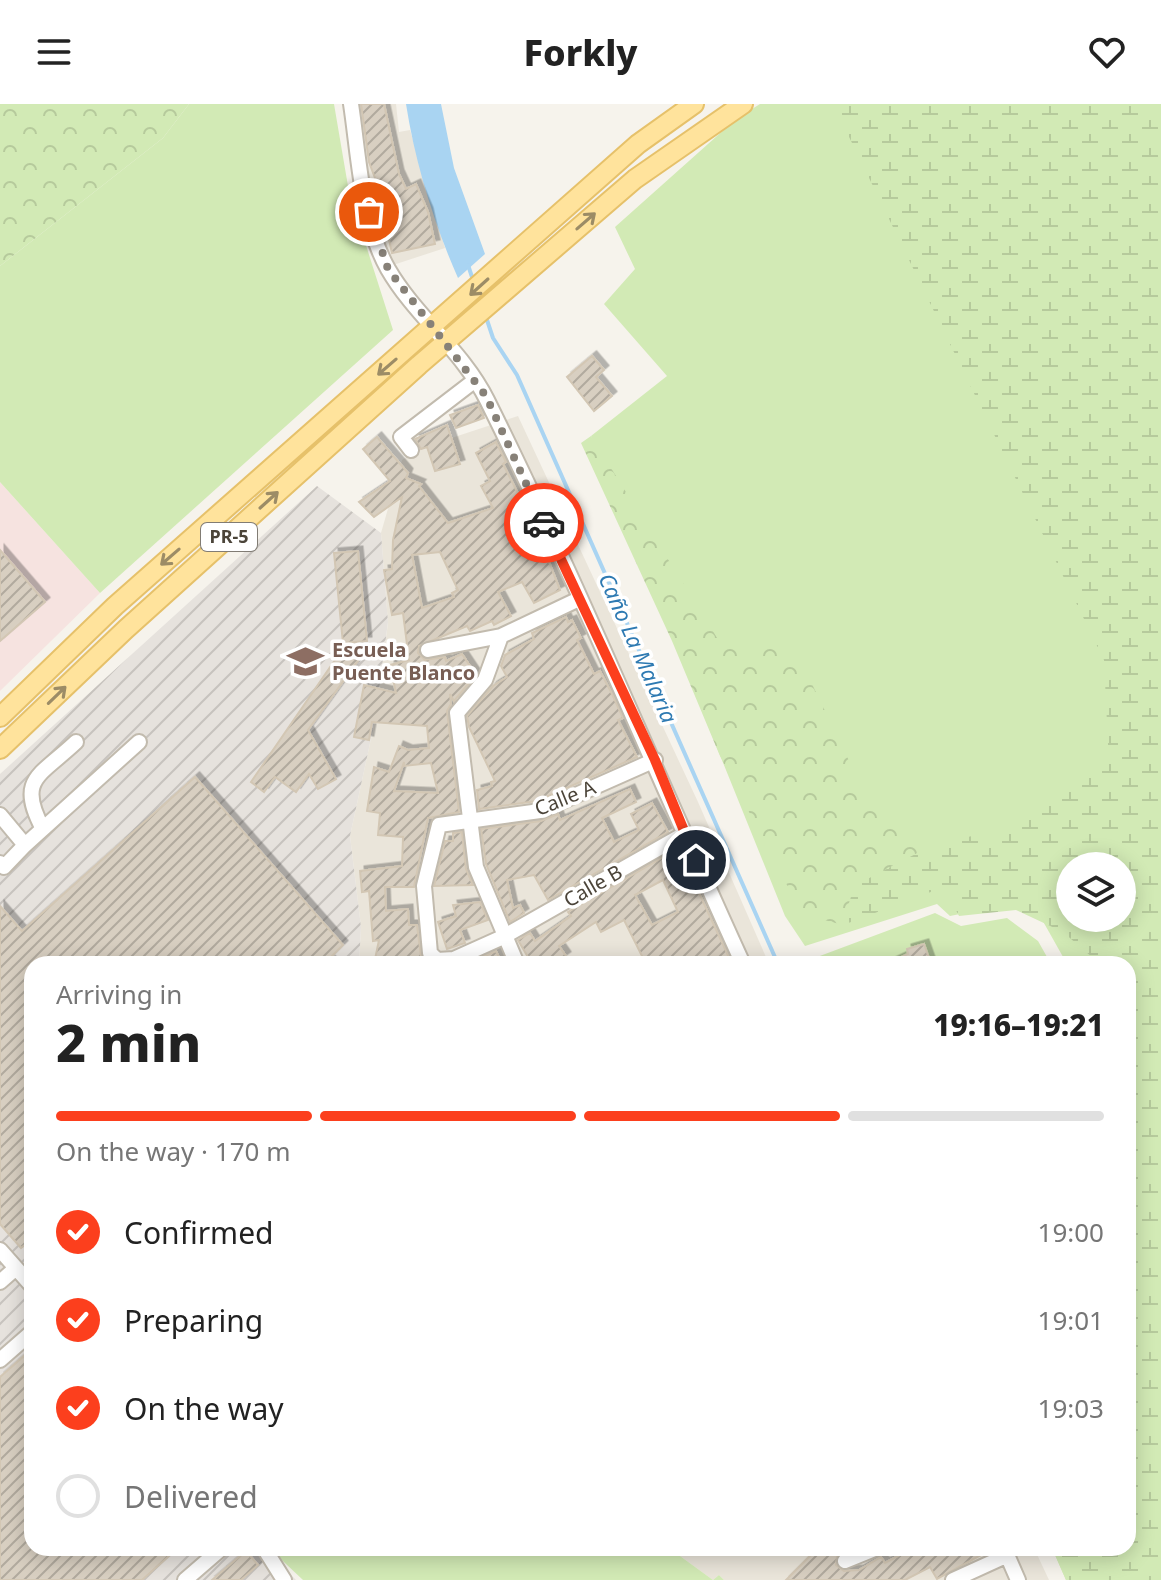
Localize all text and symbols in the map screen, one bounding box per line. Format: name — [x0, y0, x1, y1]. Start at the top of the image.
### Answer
text: Forkly — [523, 28, 638, 77]
icon: menu — [32, 30, 76, 74]
icon: heart — [1085, 30, 1129, 74]
pin — [335, 178, 403, 246]
icon: bag — [347, 190, 391, 234]
one-way arrow — [575, 212, 595, 230]
one-way arrow — [469, 277, 489, 296]
one-way arrow — [377, 358, 397, 376]
courier — [504, 483, 584, 563]
one-way arrow — [258, 492, 278, 510]
icon: car — [522, 501, 566, 545]
road number: PR-5 — [201, 523, 257, 551]
one-way arrow — [161, 548, 181, 566]
water label: Caño La Malaria — [592, 568, 686, 728]
place label: Escuela Puente Blanco — [332, 636, 475, 686]
school or university icon: Escuela Puente Blanco — [287, 642, 325, 680]
one-way arrow — [46, 686, 66, 705]
street label: Calle A — [530, 773, 599, 822]
pin — [662, 826, 730, 894]
icon: home — [674, 838, 718, 882]
map controls — [1056, 852, 1136, 932]
button: layers — [1056, 852, 1136, 932]
street label: Calle B — [558, 858, 627, 913]
text: Arriving in — [56, 976, 182, 1012]
text: 19:16–19:21 — [933, 1004, 1104, 1045]
text: 2 min — [56, 1006, 201, 1077]
text: On the way · 170 m — [56, 1133, 290, 1169]
icon: check — [56, 1210, 100, 1254]
text: Confirmed — [124, 1212, 274, 1253]
text: 19:00 — [1038, 1214, 1104, 1250]
icon: check — [56, 1298, 100, 1342]
text: Preparing — [124, 1300, 263, 1341]
text: 19:01 — [1038, 1302, 1104, 1338]
icon: check — [56, 1386, 100, 1430]
text: On the way — [124, 1388, 284, 1429]
text: 19:03 — [1038, 1390, 1104, 1426]
text: Delivered — [124, 1476, 258, 1517]

